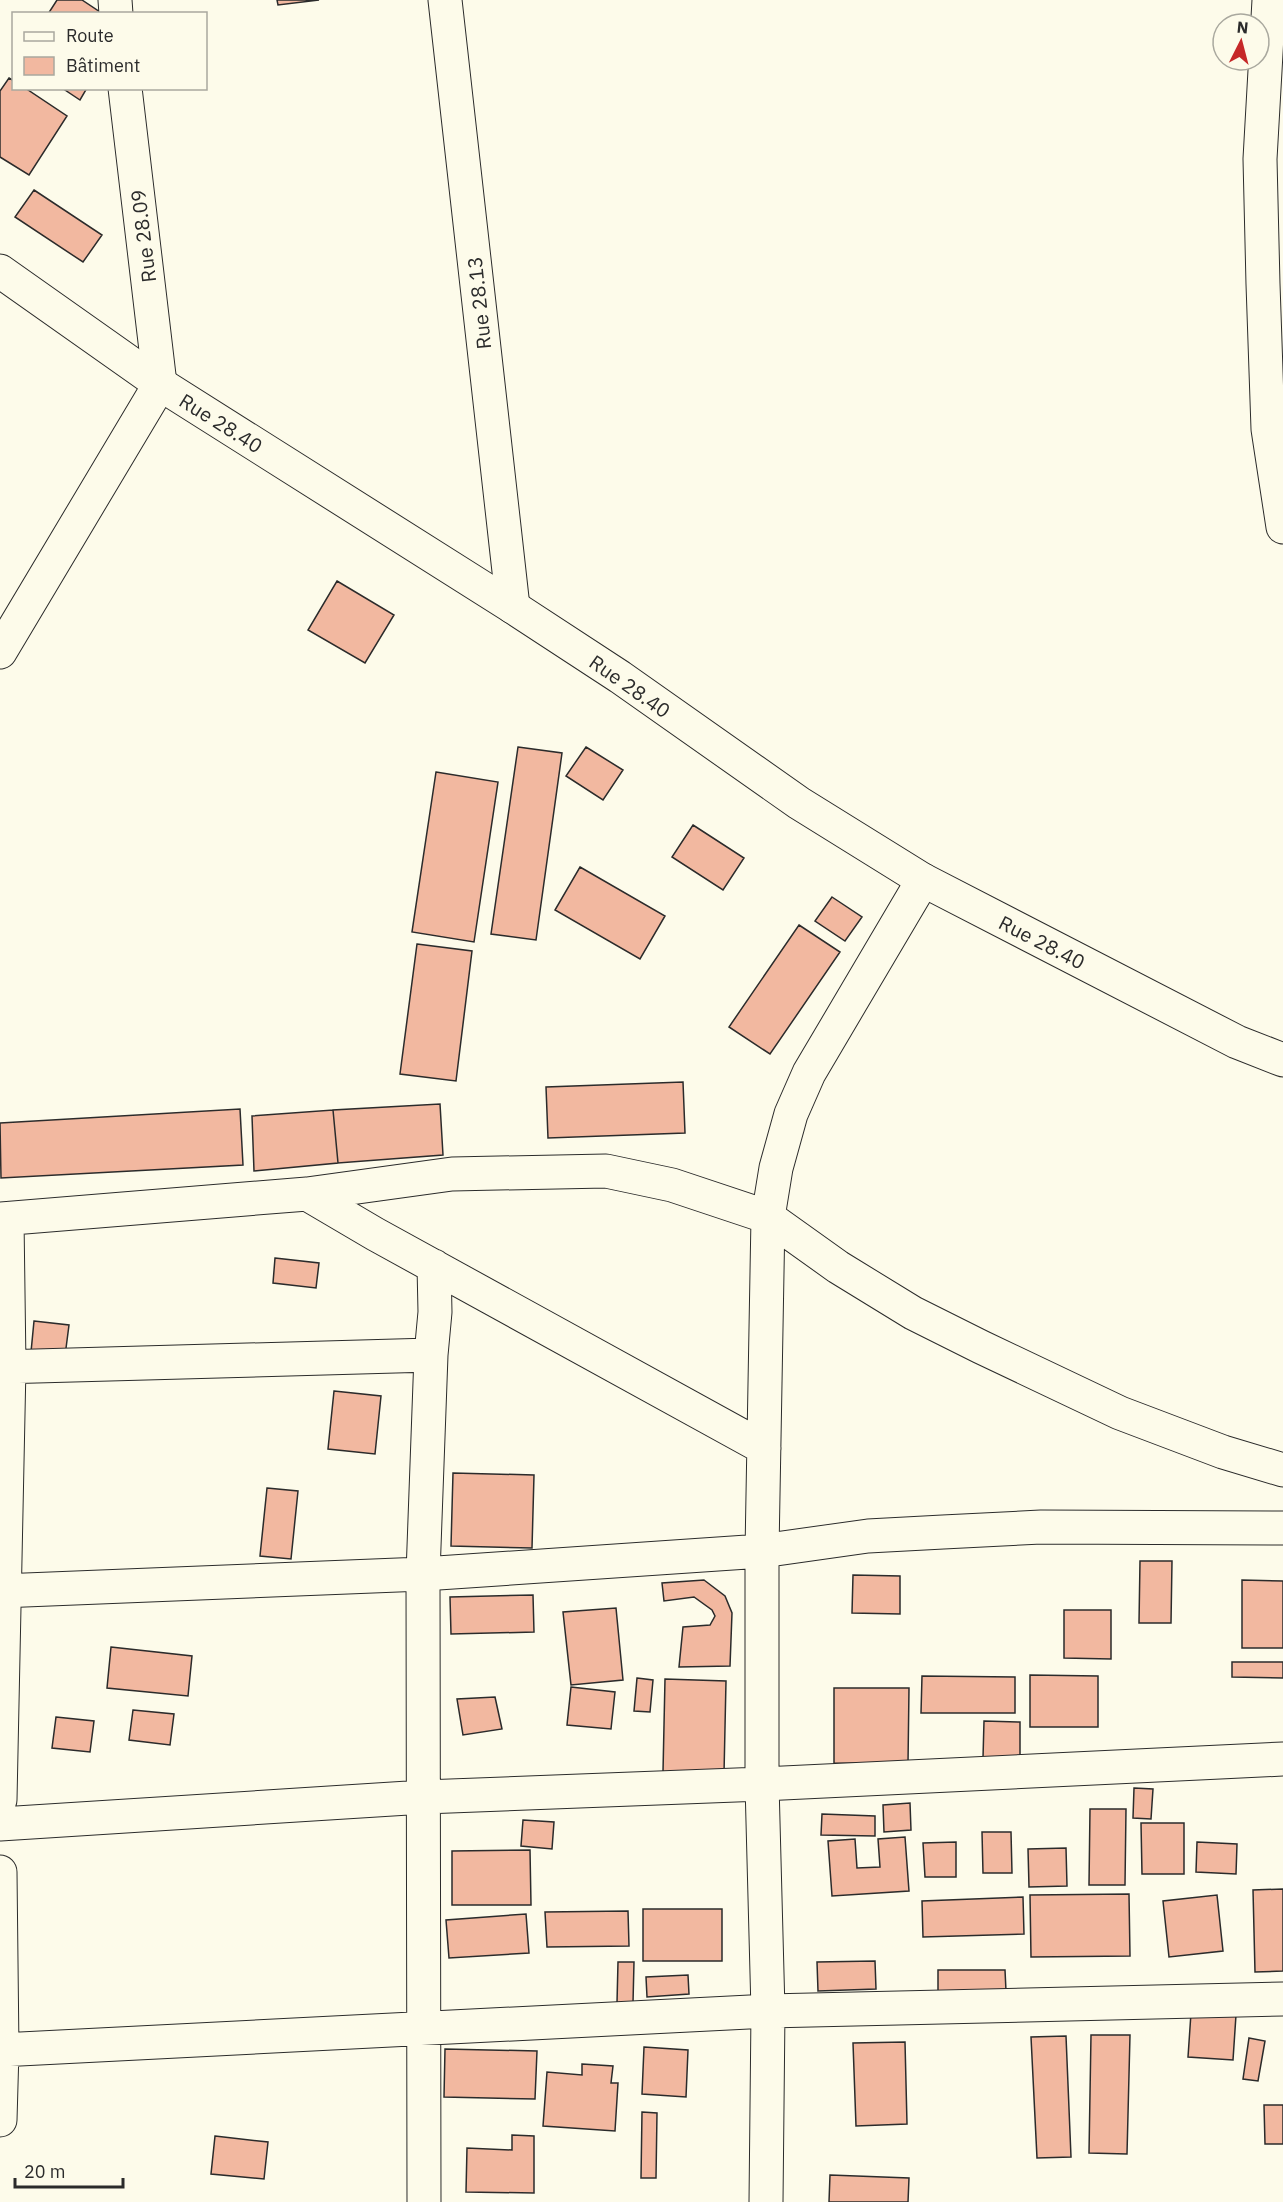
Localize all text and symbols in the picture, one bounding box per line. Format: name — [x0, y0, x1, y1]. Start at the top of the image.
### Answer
legend — [12, 12, 207, 90]
north arrow — [1211, 12, 1271, 72]
text: N — [1236, 17, 1249, 38]
text: Route — [66, 24, 114, 47]
text: Bâtiment — [66, 54, 140, 77]
street label: Rue 28.09 — [124, 188, 162, 284]
street label: Rue 28.13 — [461, 255, 497, 351]
street label: Rue 28.40 — [174, 387, 268, 459]
street label: Rue 28.40 — [584, 648, 676, 724]
street label: Rue 28.40 — [994, 909, 1090, 975]
scale bar — [15, 2151, 123, 2189]
text: 20 m — [24, 2160, 66, 2183]

